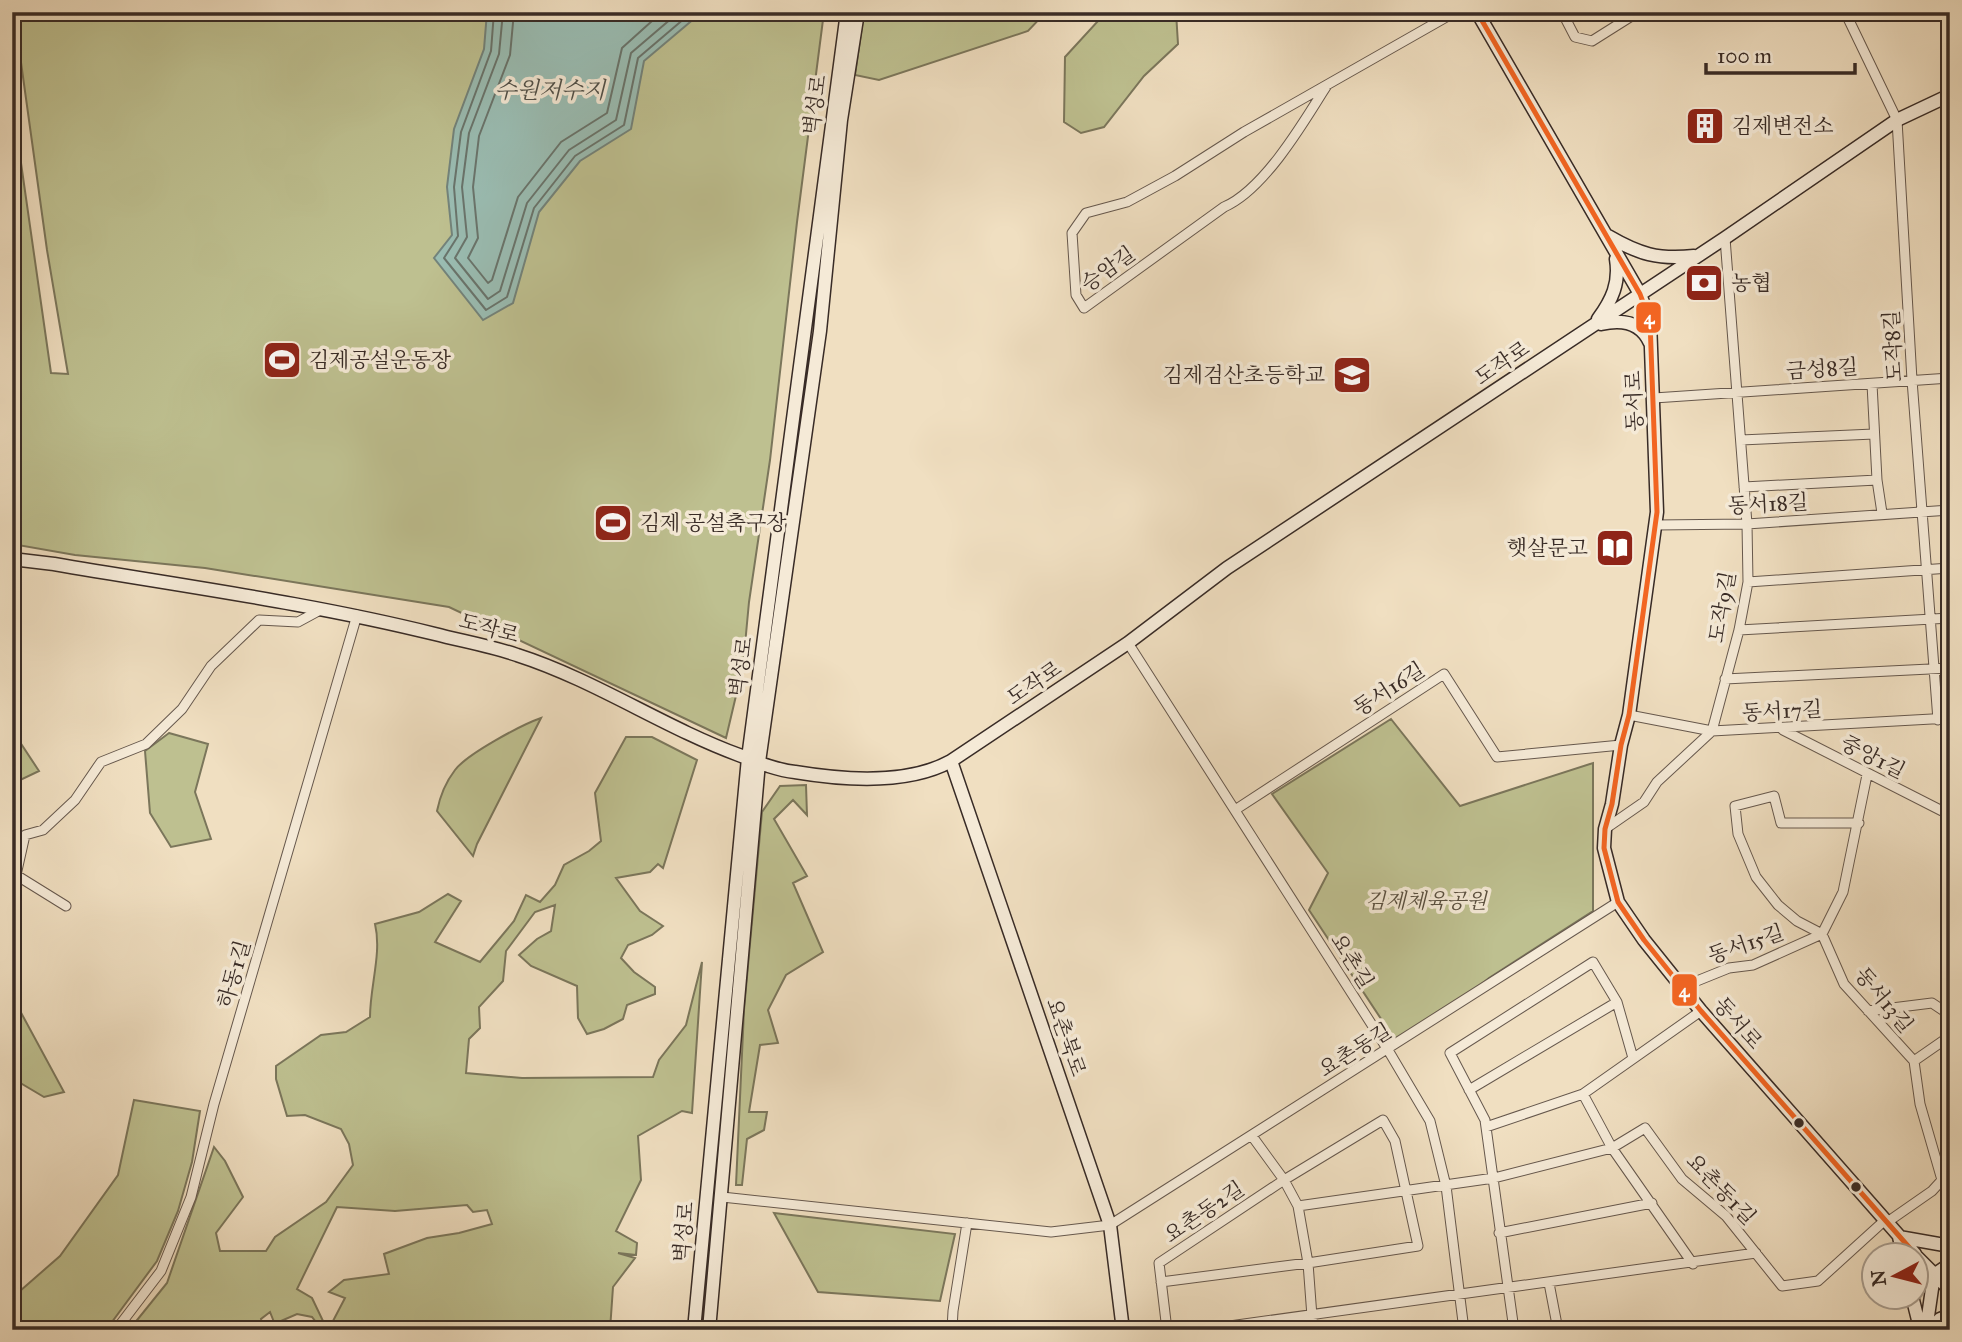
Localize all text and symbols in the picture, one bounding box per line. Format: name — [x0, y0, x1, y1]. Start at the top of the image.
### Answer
scale bar — [1706, 32, 1855, 76]
text: 100 m — [1717, 43, 1772, 69]
street label: 벽성로 — [798, 73, 832, 137]
water label: 수원저수지 — [494, 76, 607, 104]
building icon: 김제변전소 — [1684, 105, 1726, 147]
place label: 김제변전소 — [1732, 113, 1833, 139]
street label: 승암길 — [1076, 241, 1140, 297]
bank icon: 농협 — [1683, 262, 1725, 304]
place label: 농협 — [1731, 270, 1772, 296]
line badge: 4 — [1635, 301, 1662, 334]
text: 4 — [1644, 306, 1656, 330]
street label: 도작8길 — [1878, 309, 1908, 383]
street label: 도작로 — [1470, 335, 1534, 391]
sports icon: 김제공설운동장 — [261, 339, 303, 381]
place label: 김제공설운동장 — [309, 347, 452, 373]
school or university icon: 김제검산초등학교 — [1331, 354, 1373, 396]
street label: 금성8길 — [1785, 354, 1859, 384]
place label: 김제검산초등학교 — [1163, 362, 1325, 388]
street label: 동서로 — [1620, 370, 1648, 432]
street label: 동서18길 — [1727, 489, 1809, 519]
sports icon: 김제 공설축구장 — [592, 502, 634, 544]
place label: 김제 공설축구장 — [640, 510, 787, 536]
library icon: 햇살문고 — [1594, 527, 1636, 569]
place label: 햇살문고 — [1507, 535, 1588, 561]
street label: 도작9길 — [1703, 569, 1741, 645]
street label: 도작로 — [456, 608, 522, 648]
street label: 벽성로 — [724, 635, 758, 699]
street label: 도작로 — [1002, 655, 1066, 711]
street label: 동서16길 — [1348, 656, 1430, 722]
street label: 동서17길 — [1741, 696, 1823, 726]
street label: 중앙1길 — [1836, 730, 1910, 784]
park label: 김제체육공원 — [1365, 888, 1489, 914]
street label: 동서15길 — [1705, 919, 1787, 969]
street label: 요촌길 — [1325, 928, 1379, 994]
street label: 하동1길 — [212, 937, 256, 1011]
street label: 동서13길 — [1849, 962, 1919, 1038]
line badge: 4 — [1671, 973, 1698, 1007]
text: 4 — [1679, 979, 1691, 1003]
street label: 동서로 — [1708, 992, 1768, 1054]
street label: 요촌북로 — [1040, 994, 1092, 1080]
street label: 요촌동길 — [1314, 1017, 1396, 1083]
unlabelled marker — [1792, 1116, 1806, 1130]
street label: 요촌동1길 — [1681, 1148, 1761, 1230]
street label: 요촌동2길 — [1159, 1176, 1249, 1248]
unlabelled marker — [1849, 1180, 1863, 1194]
street label: 벽성로 — [668, 1201, 700, 1263]
north arrow — [1860, 1240, 1930, 1310]
text: N — [1866, 1269, 1891, 1287]

